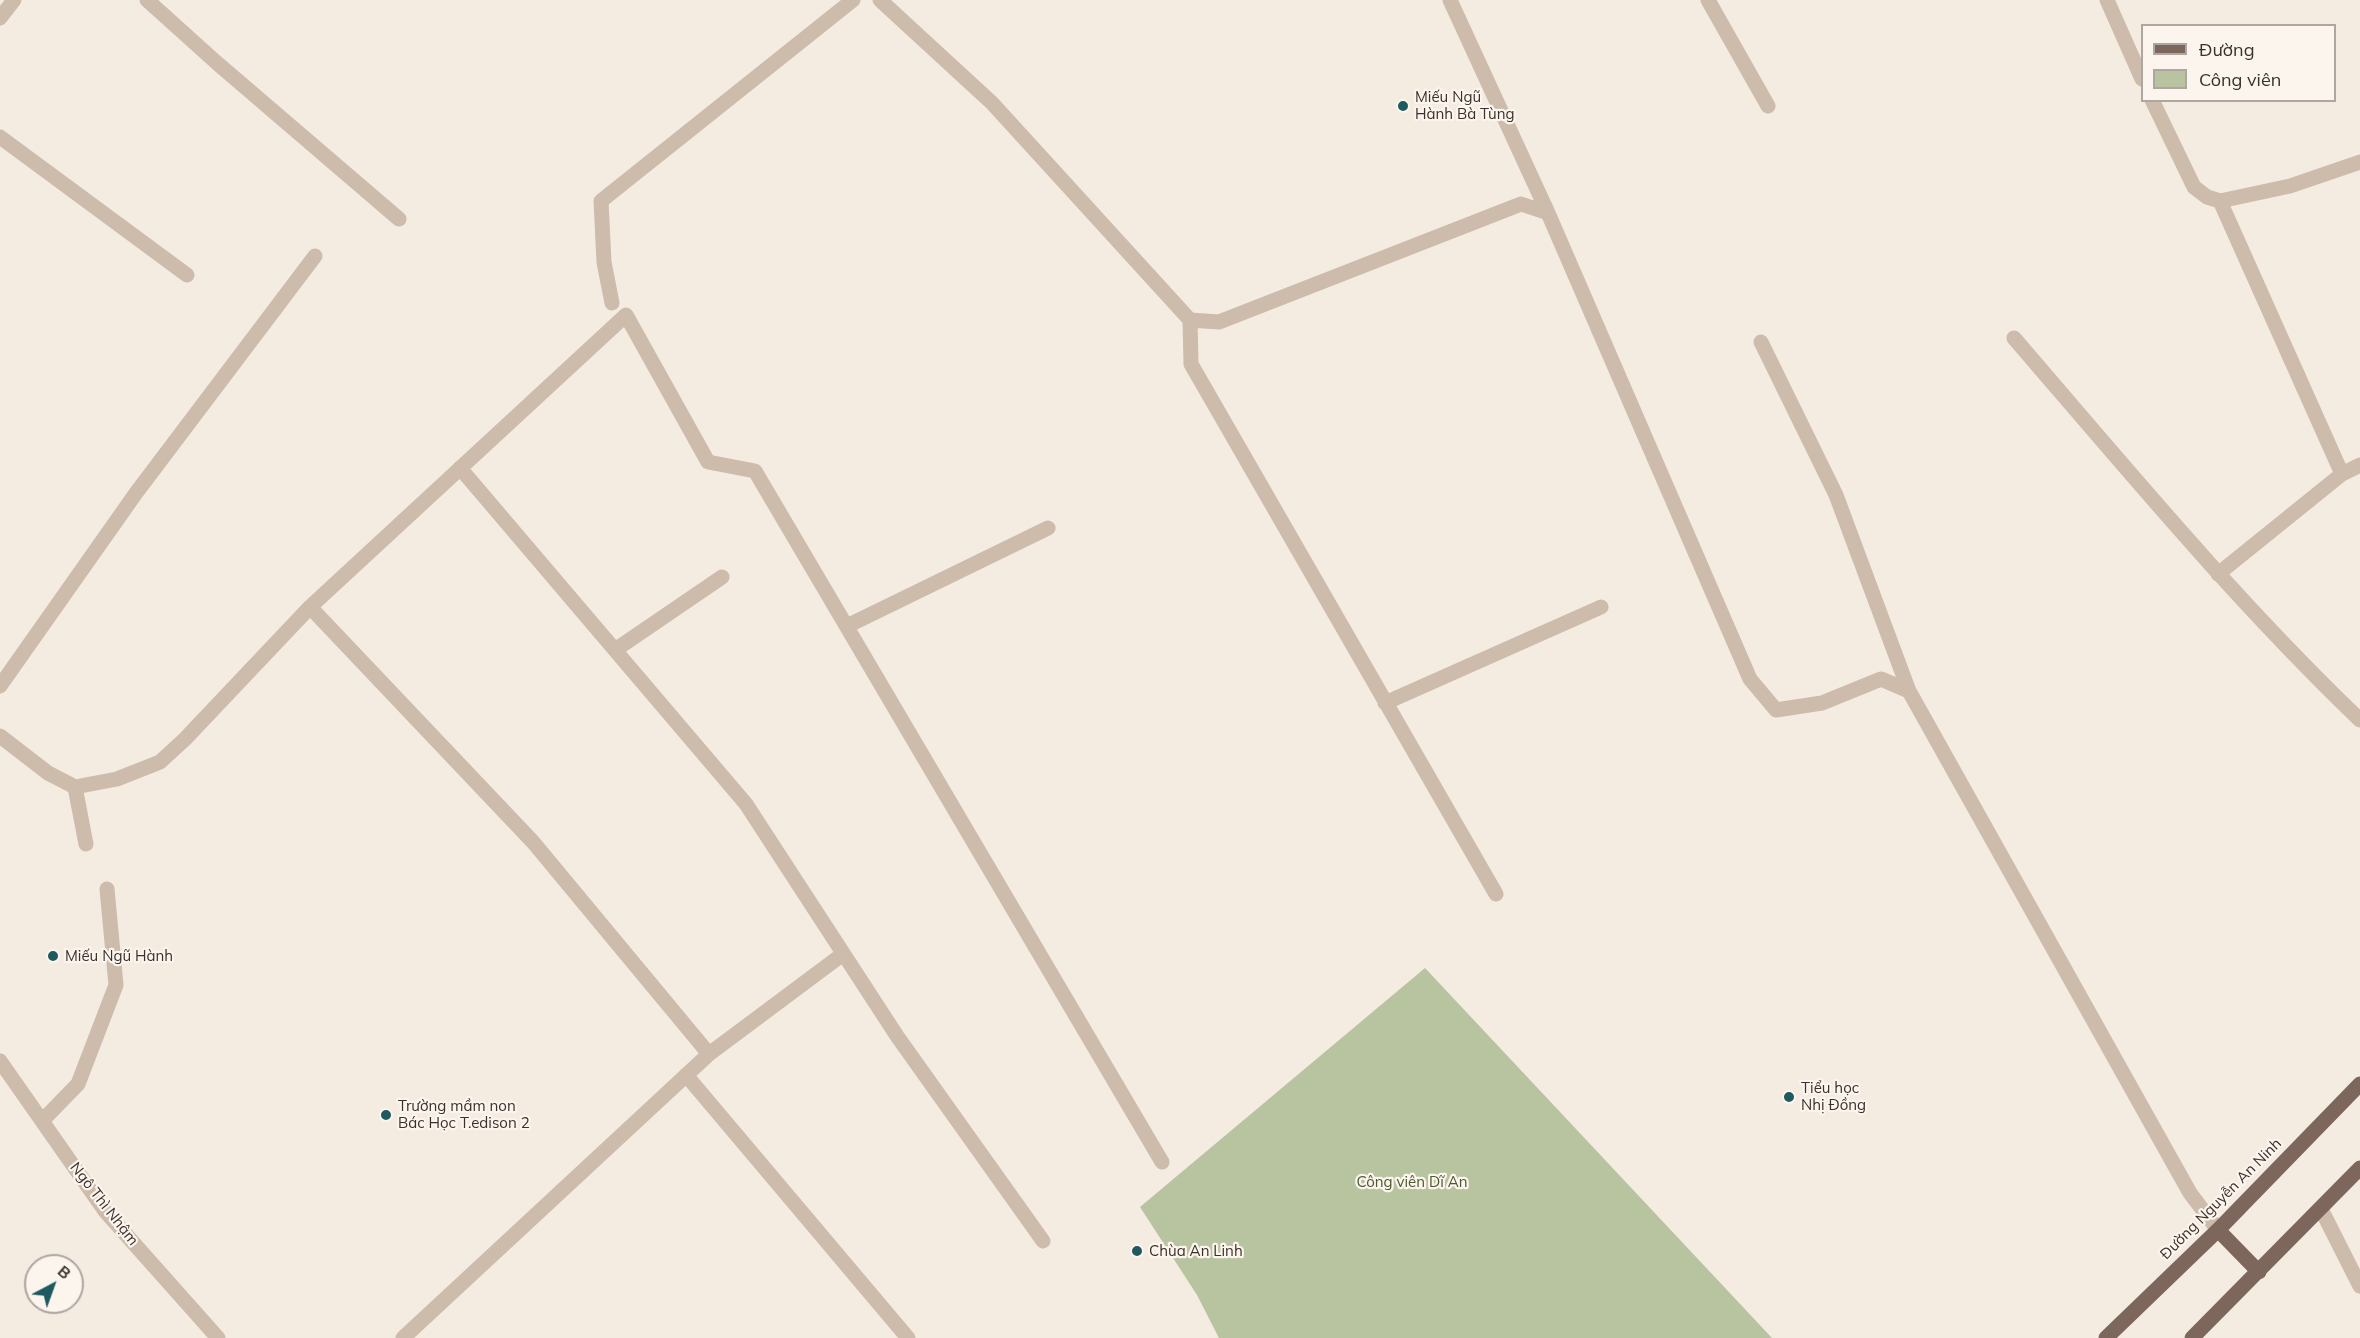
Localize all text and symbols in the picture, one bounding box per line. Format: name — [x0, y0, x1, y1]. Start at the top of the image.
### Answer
legend — [2141, 24, 2336, 102]
text: Đường — [2199, 38, 2255, 61]
text: Công viên — [2199, 68, 2281, 91]
place label: Miếu Ngũ Hành Bà Tùng — [1415, 88, 1515, 123]
marker: Miếu Ngũ Hành Bà Tùng — [1396, 99, 1410, 113]
place label: Miếu Ngũ Hành — [65, 947, 173, 965]
marker: Miếu Ngũ Hành — [46, 949, 60, 963]
place label: Tiểu học Nhị Đồng — [1801, 1079, 1866, 1114]
marker: Tiểu học Nhị Đồng — [1782, 1090, 1796, 1104]
place label: Trường mầm non Bác Học T.edison 2 — [398, 1097, 530, 1132]
marker: Trường mầm non Bác Học T.edison 2 — [379, 1108, 393, 1122]
street label: Đường Nguyễn An Ninh — [2157, 1135, 2285, 1263]
street label: Ngô Thì Nhậm — [66, 1159, 142, 1249]
park label: Công viên Dĩ An — [1357, 1173, 1467, 1191]
place label: Chùa An Linh — [1149, 1242, 1243, 1260]
marker: Chùa An Linh — [1130, 1244, 1144, 1258]
north arrow — [24, 1254, 84, 1314]
text: B — [54, 1261, 75, 1283]

